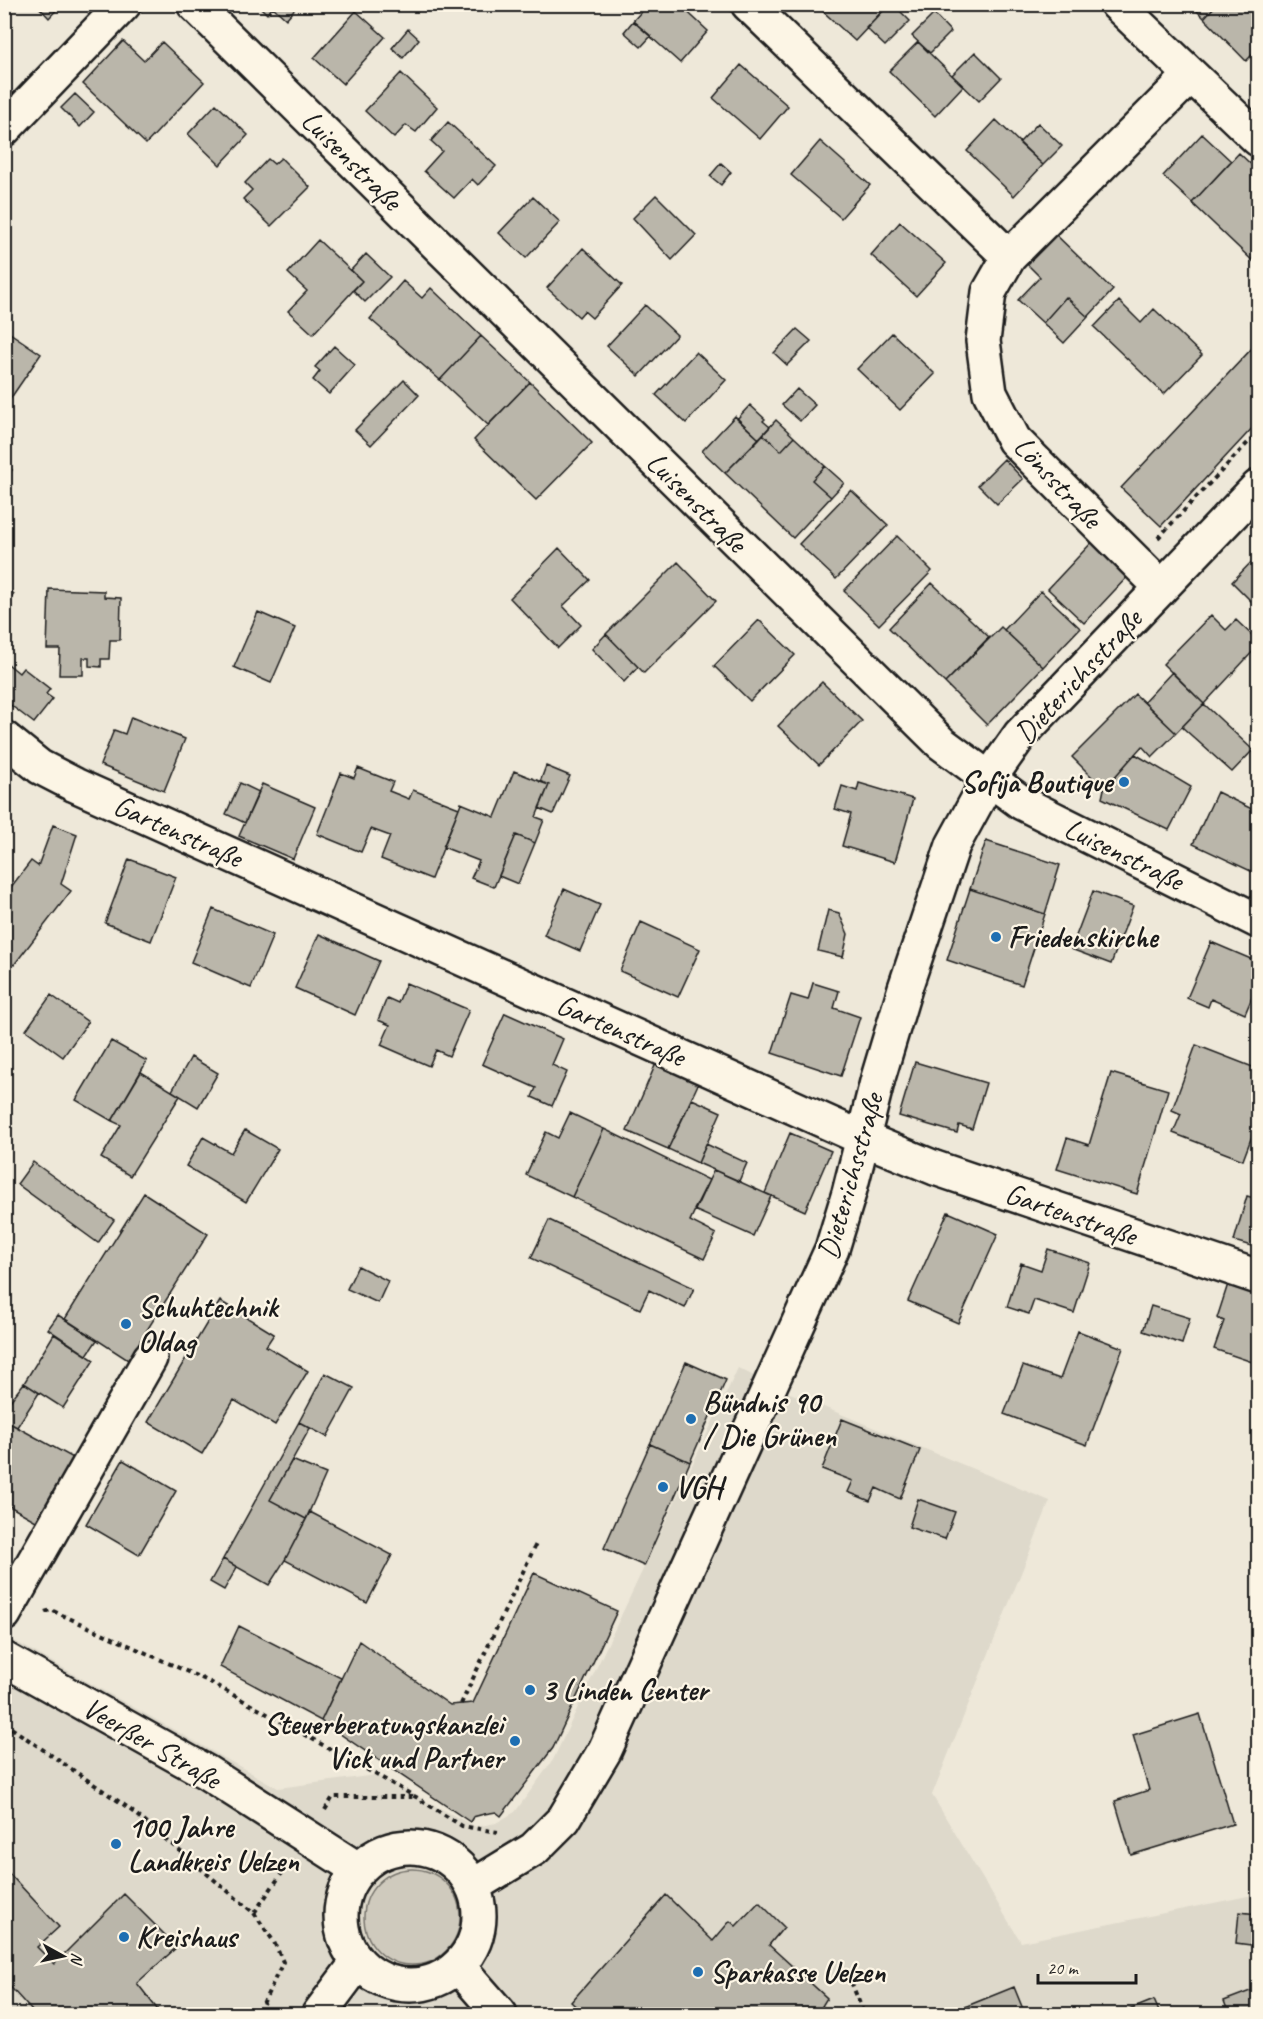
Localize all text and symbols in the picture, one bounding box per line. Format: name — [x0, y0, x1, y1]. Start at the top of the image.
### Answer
street label: Luisenstraße — [293, 101, 412, 220]
street label: Lönsstraße — [1006, 428, 1112, 538]
street label: Luisenstraße — [638, 443, 757, 562]
street label: Dieterichsstraße — [1006, 599, 1152, 751]
place label: Sofija Boutique — [961, 763, 1115, 801]
marker: Sofija Boutique — [1117, 775, 1131, 789]
street label: Gartenstraße — [108, 786, 250, 877]
street label: Luisenstraße — [1058, 809, 1192, 900]
place label: Friedenskirche — [1008, 918, 1160, 956]
marker: Friedenskirche — [989, 930, 1003, 944]
street label: Gartenstraße — [551, 985, 693, 1076]
street label: Dieterichsstraße — [808, 1087, 892, 1263]
street label: Gartenstraße — [1000, 1174, 1144, 1255]
place label: Schuhtechnik Oldag — [138, 1288, 280, 1360]
marker: Schuhtechnik Oldag — [119, 1317, 133, 1331]
place label: Bündnis 90 / Die Grünen — [703, 1383, 837, 1455]
marker: Bündnis 90 / Die Grünen — [684, 1412, 698, 1426]
place label: VGH — [675, 1468, 728, 1506]
marker: VGH — [656, 1480, 670, 1494]
place label: 3 Linden Center — [542, 1671, 711, 1709]
marker: 3 Linden Center — [523, 1683, 537, 1697]
street label: Veerßer Straße — [76, 1688, 230, 1799]
place label: Steuerberatungskanzlei Vick und Partner — [264, 1705, 507, 1777]
marker: Steuerberatungskanzlei Vick und Partner — [508, 1734, 522, 1748]
place label: 100 Jahre Landkreis Uelzen — [128, 1808, 300, 1880]
marker: 100 Jahre Landkreis Uelzen — [109, 1837, 123, 1851]
place label: Kreishaus — [136, 1918, 240, 1956]
north arrow — [33, 1926, 93, 1986]
marker: Kreishaus — [117, 1930, 131, 1944]
scale bar — [1038, 1947, 1136, 1985]
text: N — [66, 1952, 87, 1967]
place label: Sparkasse Uelzen — [710, 1953, 886, 1991]
text: 20 m — [1047, 1957, 1080, 1979]
marker: Sparkasse Uelzen — [691, 1965, 705, 1979]

